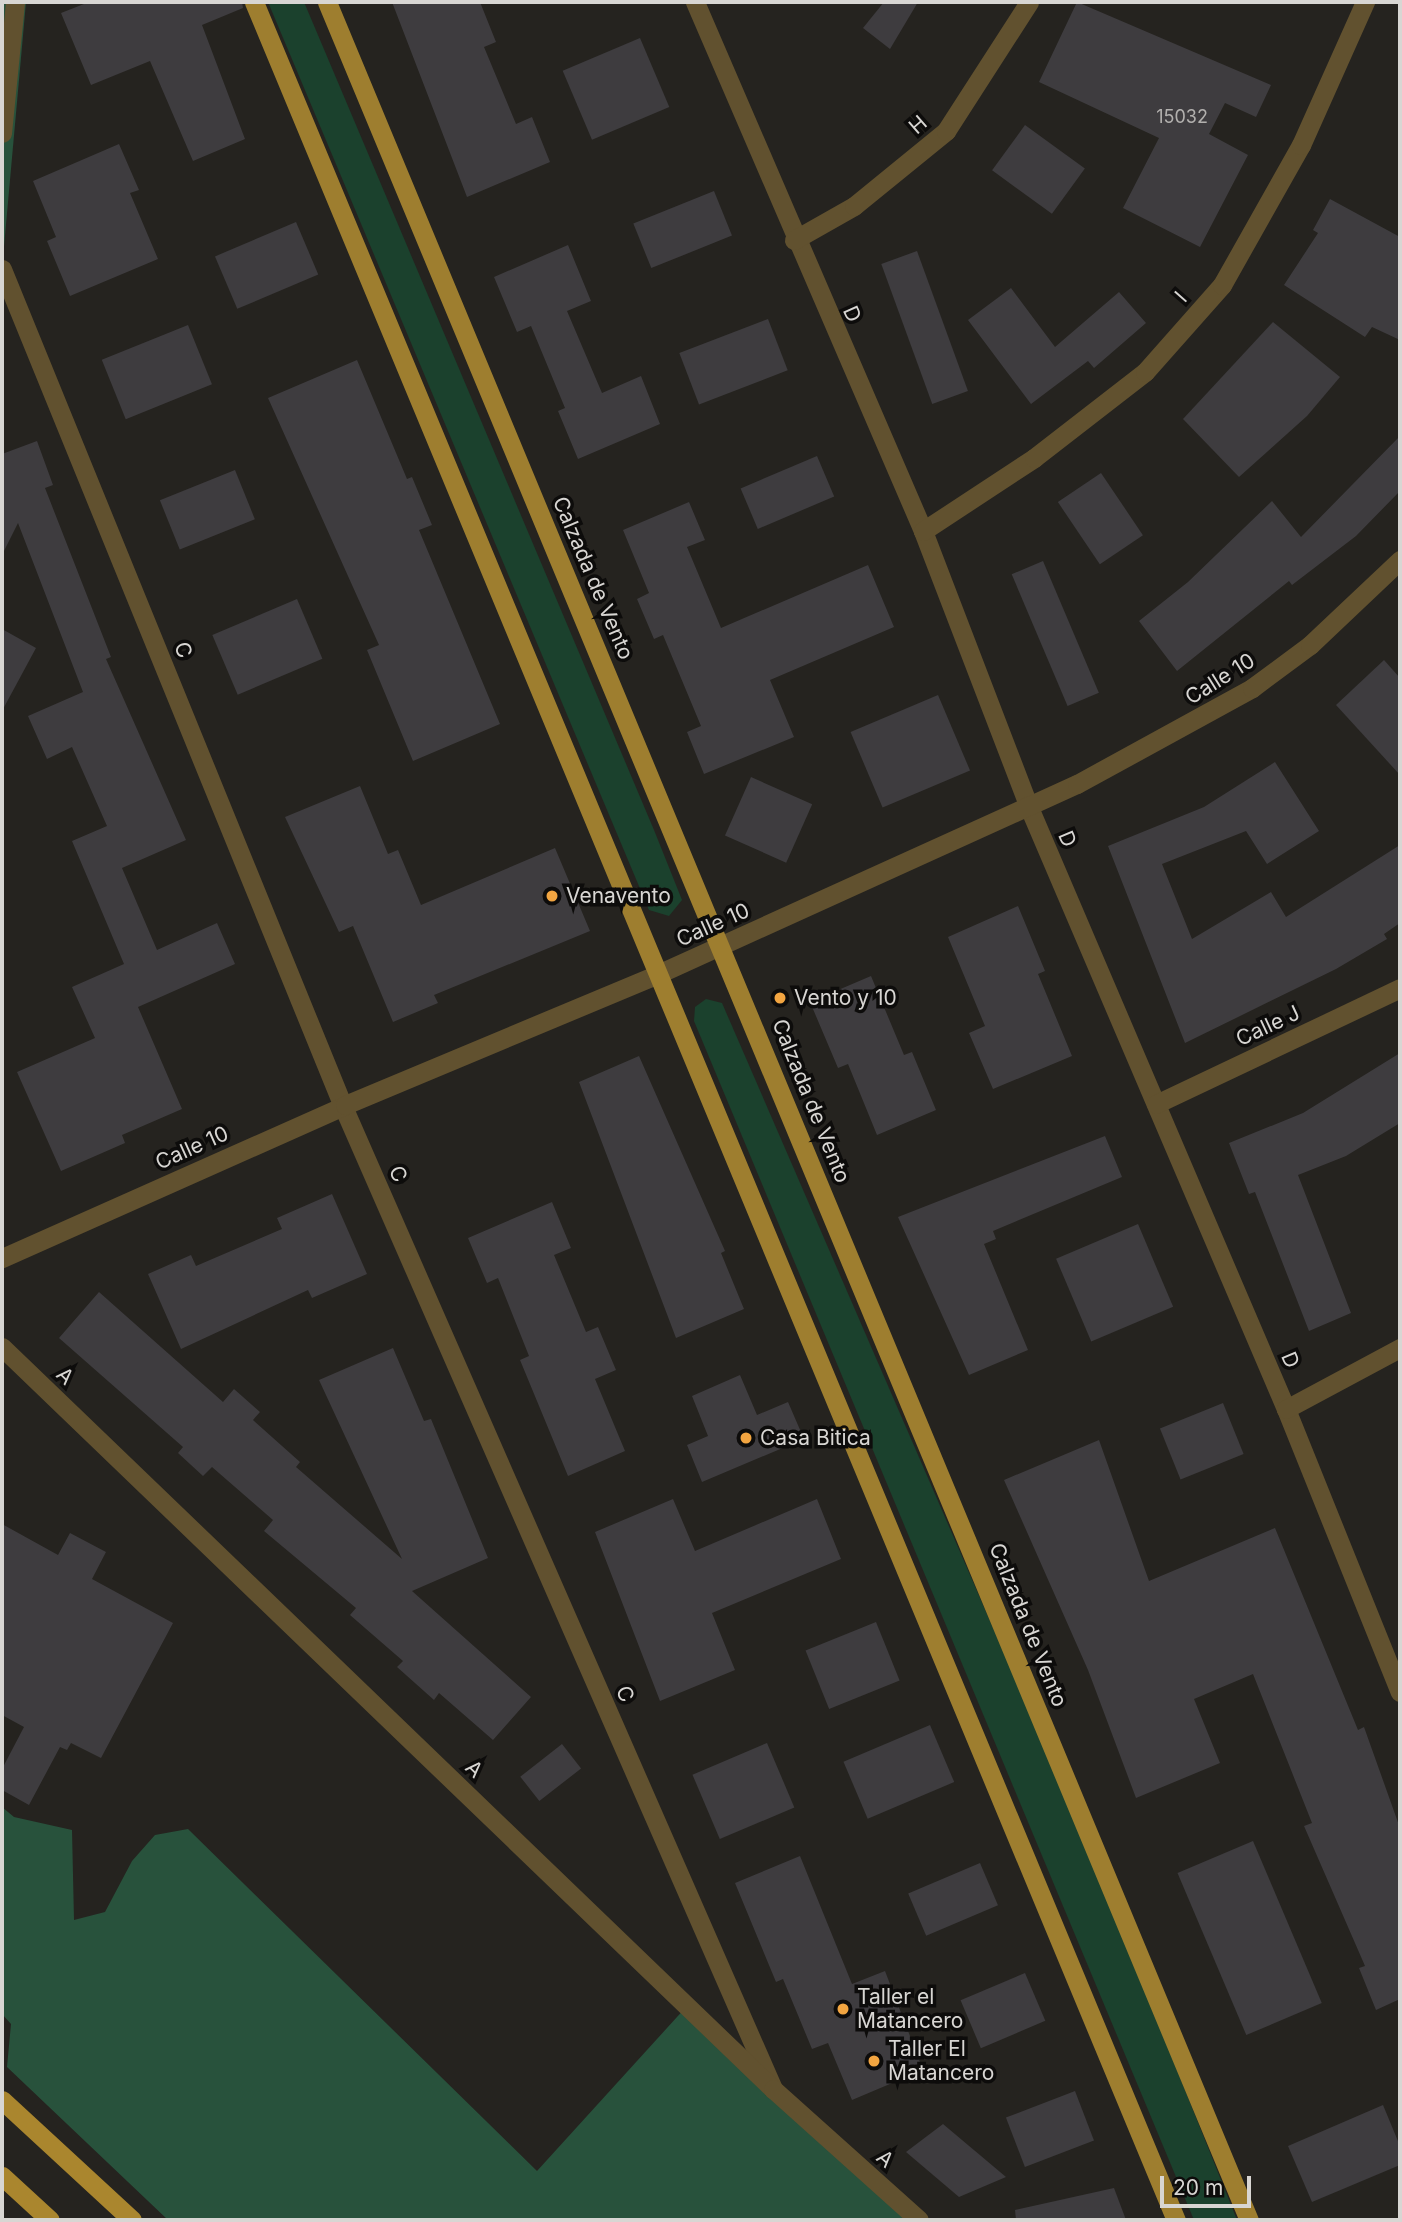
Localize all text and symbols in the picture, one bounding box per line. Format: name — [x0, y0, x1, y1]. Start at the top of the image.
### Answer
house number: 15032 — [1156, 106, 1208, 128]
street label: H — [904, 110, 932, 140]
street label: I — [1170, 287, 1192, 307]
street label: D — [837, 302, 867, 326]
street label: Calzada de Vento — [547, 493, 639, 663]
street label: C — [168, 638, 198, 662]
street label: Calle 10 — [1181, 648, 1259, 710]
street label: D — [1052, 827, 1082, 851]
place label: Venavento — [566, 883, 671, 909]
marker: Venavento — [544, 888, 560, 904]
street label: Calle 10 — [673, 898, 753, 952]
place label: Vento y 10 — [794, 985, 897, 1011]
marker: Vento y 10 — [772, 990, 788, 1006]
street label: Calle J — [1232, 1000, 1304, 1052]
street label: Calzada de Vento — [767, 1015, 855, 1187]
street label: Calle 10 — [152, 1121, 232, 1175]
street label: C — [383, 1162, 413, 1186]
street label: D — [1275, 1348, 1305, 1372]
street label: A — [51, 1362, 79, 1390]
place label: Casa Bitica — [760, 1425, 871, 1451]
marker: Casa Bitica — [738, 1430, 754, 1446]
street label: Calzada de Vento — [984, 1539, 1072, 1711]
street label: C — [610, 1682, 640, 1706]
street label: A — [460, 1755, 488, 1783]
place label: Taller el Matancero — [857, 1984, 963, 2034]
marker: Taller el Matancero — [835, 2001, 851, 2017]
place label: Taller El Matancero — [888, 2036, 994, 2086]
marker: Taller El Matancero — [866, 2053, 882, 2069]
street label: A — [871, 2145, 899, 2173]
scale bar — [1164, 2162, 1255, 2206]
text: 20 m — [1173, 2175, 1223, 2200]

